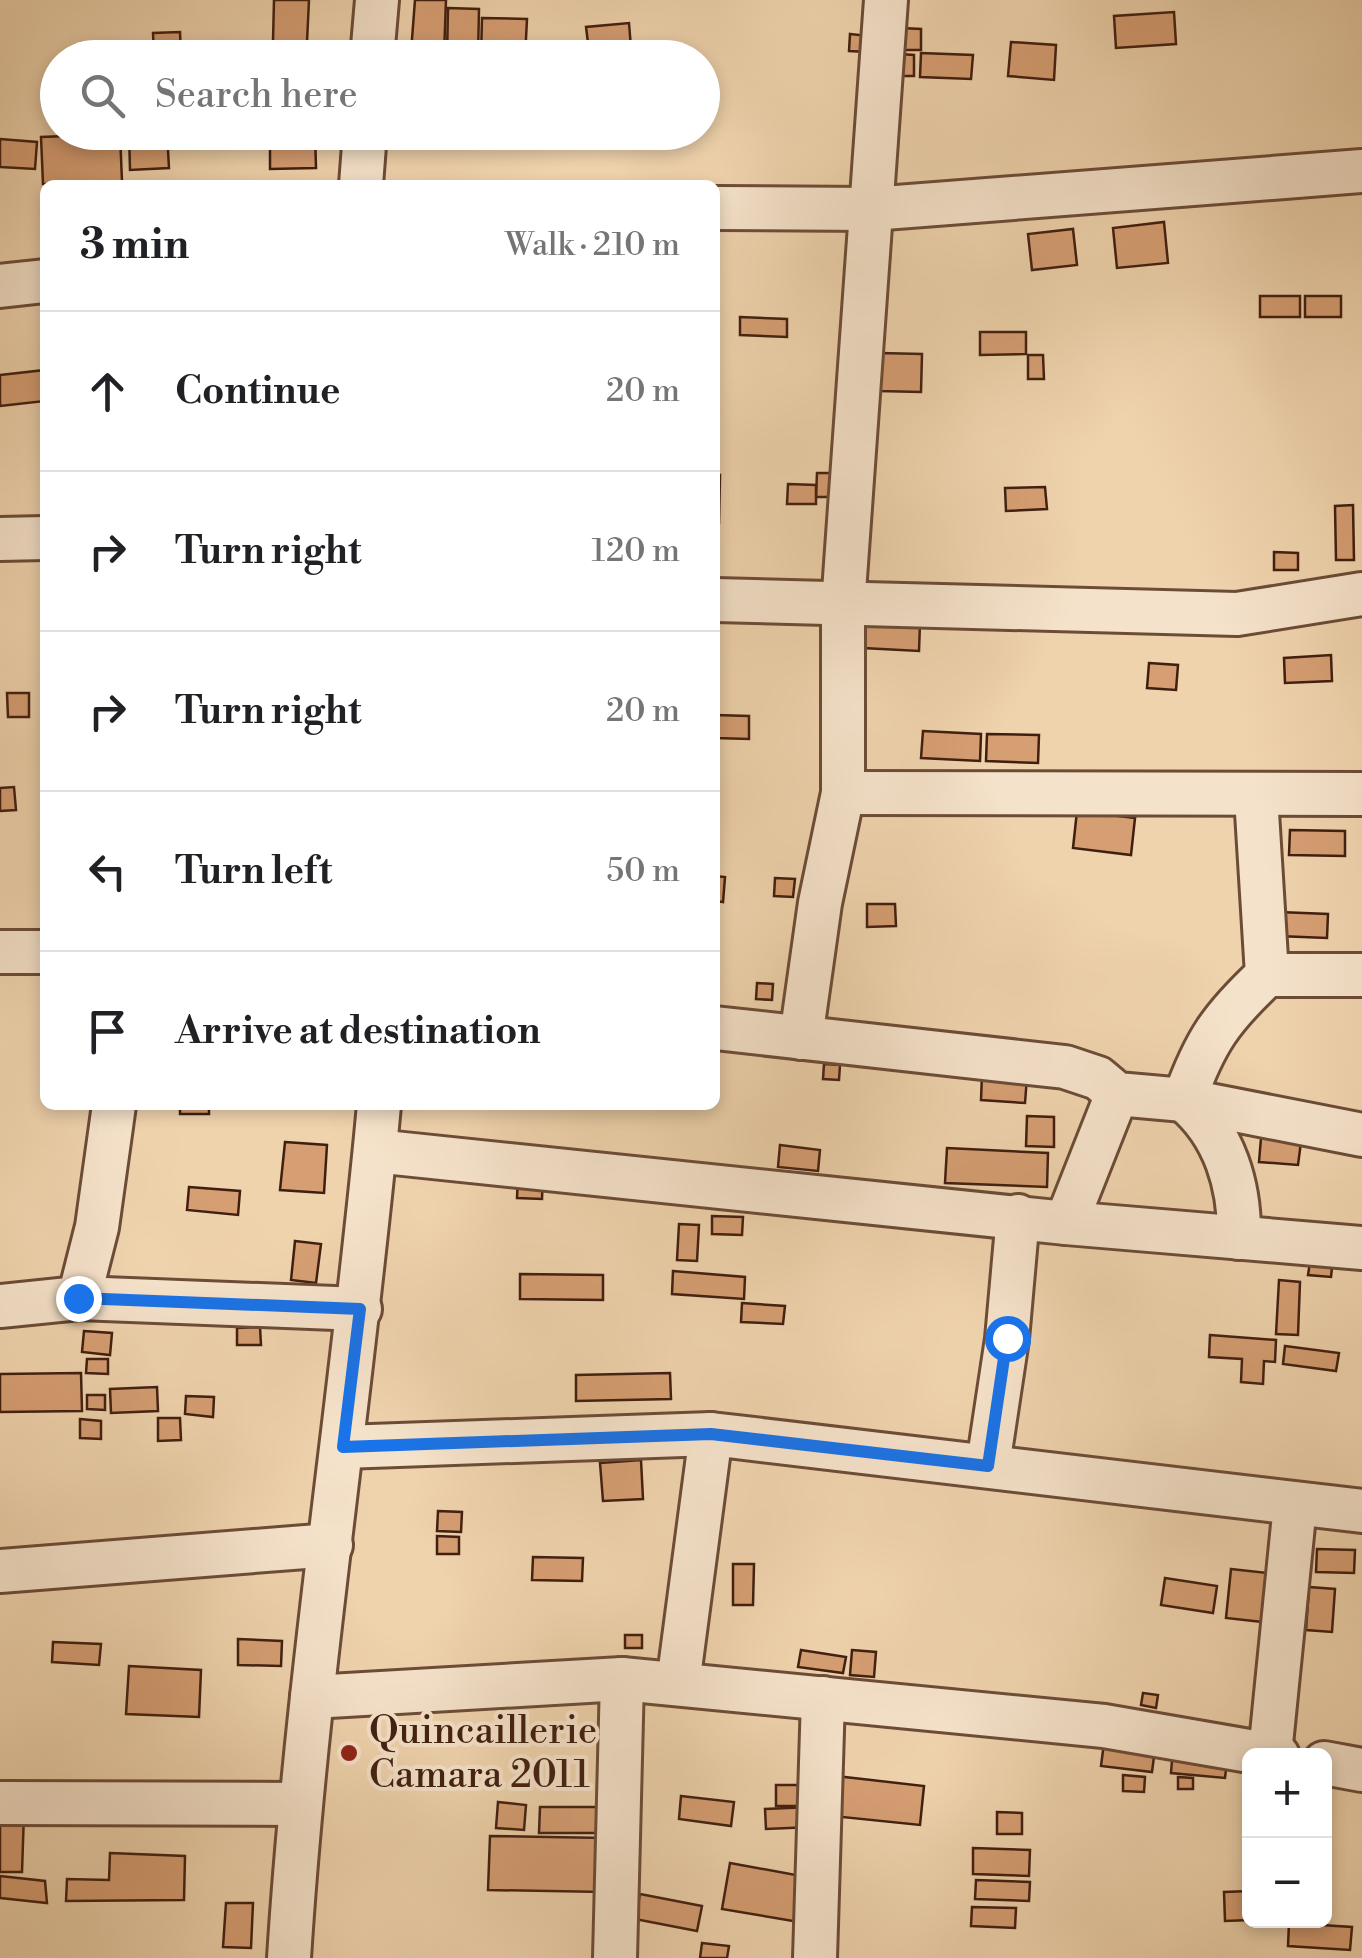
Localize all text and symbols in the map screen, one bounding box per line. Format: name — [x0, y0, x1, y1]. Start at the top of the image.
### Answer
search box — [40, 40, 720, 150]
icon: search — [75, 68, 130, 123]
text: Search here — [155, 72, 358, 119]
text: 3 min — [80, 219, 189, 272]
text: Walk · 210 m — [505, 225, 680, 265]
icon: ahead — [80, 364, 135, 419]
text: Continue — [175, 368, 340, 415]
text: 20 m — [606, 371, 680, 411]
icon: right — [80, 524, 135, 579]
text: Turn right — [175, 528, 361, 575]
text: 120 m — [591, 531, 680, 571]
icon: right — [80, 684, 135, 739]
text: Turn right — [175, 688, 361, 735]
text: 20 m — [606, 691, 680, 731]
icon: left — [80, 844, 135, 899]
text: Turn left — [175, 848, 332, 895]
text: 50 m — [607, 851, 680, 891]
icon: arrive — [80, 1004, 135, 1059]
text: Arrive at destination — [175, 1008, 541, 1055]
route end — [56, 1276, 102, 1322]
route start — [985, 1316, 1031, 1362]
place label: Quincaillerie Camara 2011 — [369, 1708, 597, 1799]
marker: Quincaillerie Camara 2011 — [338, 1742, 360, 1764]
map controls — [1242, 1748, 1332, 1928]
button: + — [1242, 1748, 1332, 1838]
button: − — [1242, 1838, 1332, 1928]

